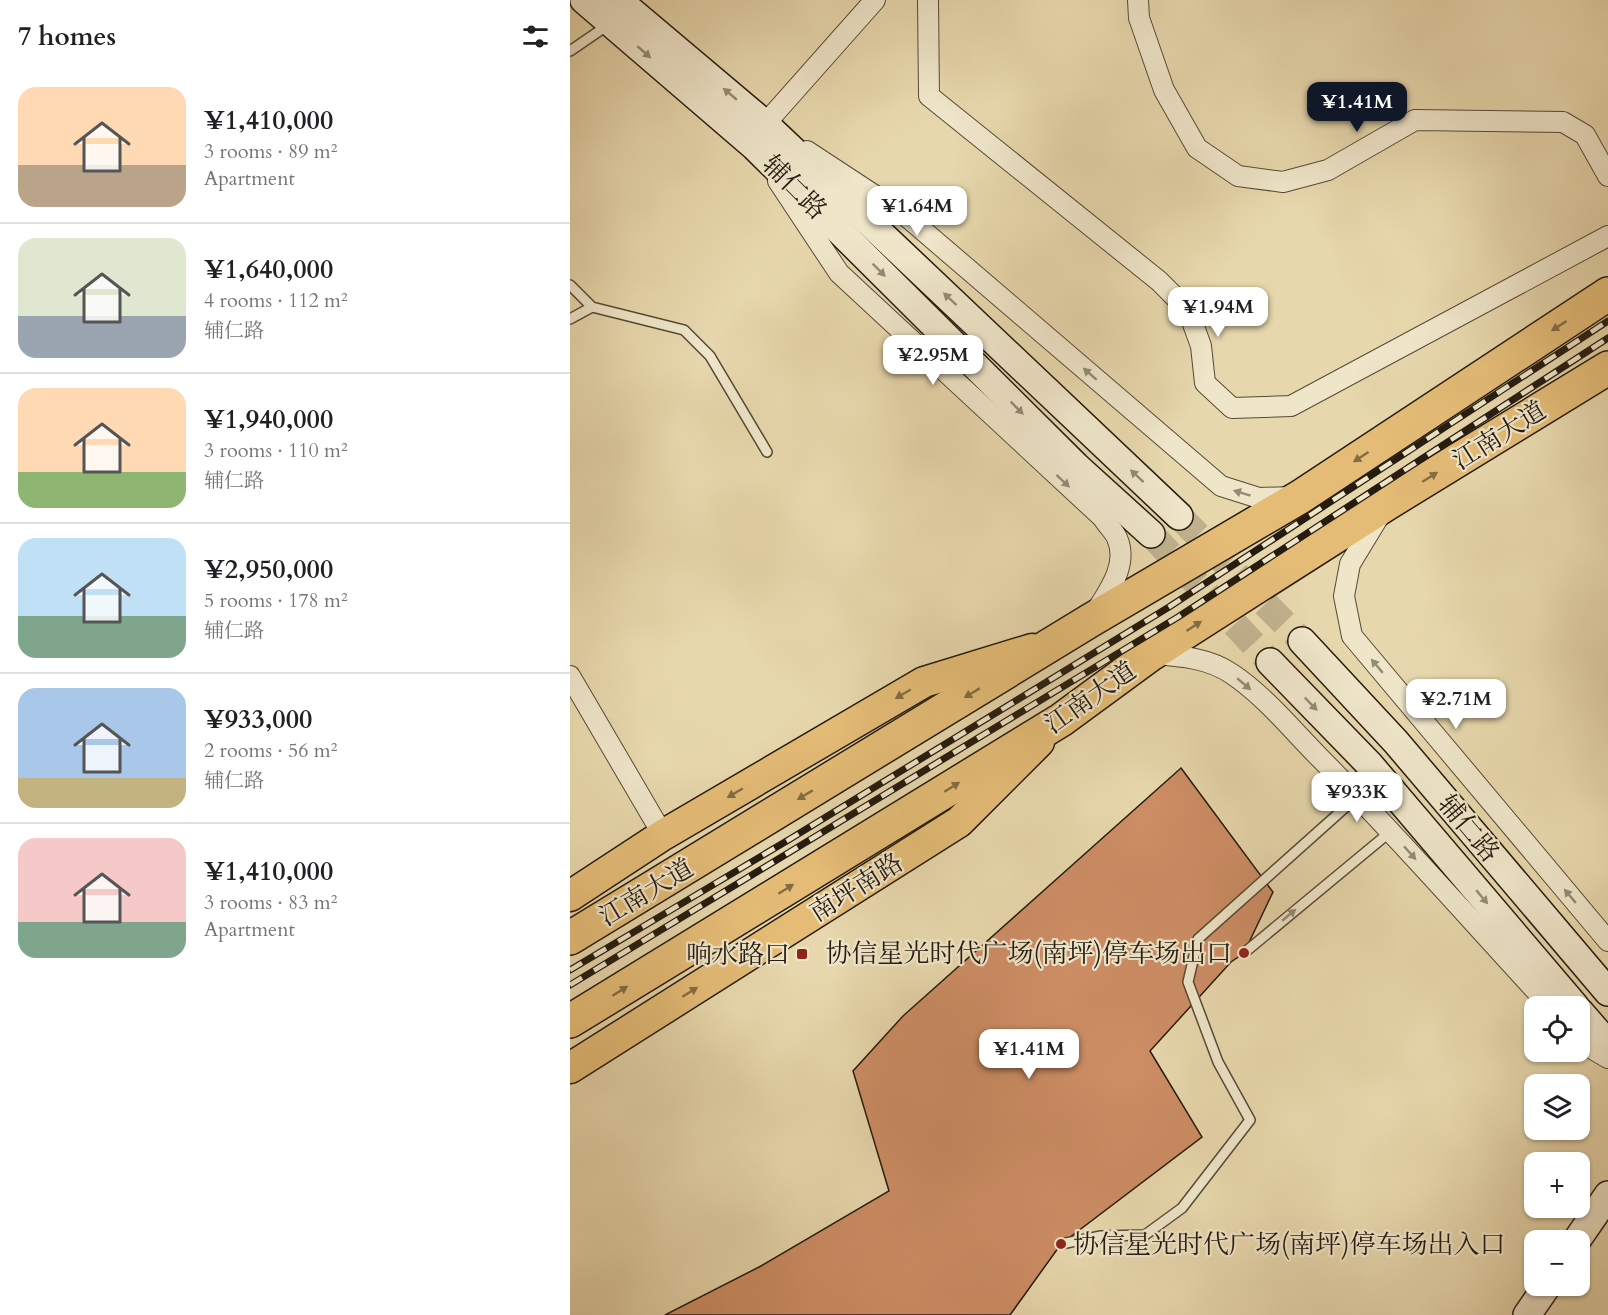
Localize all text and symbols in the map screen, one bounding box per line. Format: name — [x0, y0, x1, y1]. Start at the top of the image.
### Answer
text: 7 homes — [18, 19, 116, 54]
icon: filters — [519, 20, 552, 53]
one-way arrow — [637, 45, 652, 58]
pin: ¥1.41M — [1308, 82, 1406, 133]
one-way arrow — [722, 88, 738, 101]
text: ¥1.41M — [1321, 88, 1393, 115]
text: ¥1,410,000 — [204, 103, 333, 138]
icon: home — [66, 111, 138, 183]
text: 3 rooms · 89 m² — [204, 138, 337, 165]
street label: 辅仁路 — [755, 147, 835, 227]
text: Apartment — [204, 165, 295, 192]
pin: ¥1.64M — [868, 186, 966, 237]
text: ¥1.64M — [881, 192, 953, 219]
text: ¥1,640,000 — [204, 252, 333, 287]
icon: home — [66, 262, 138, 334]
one-way arrow — [872, 263, 886, 278]
text: 4 rooms · 112 m² — [204, 287, 348, 314]
pin: ¥1.94M — [1169, 287, 1267, 338]
one-way arrow — [942, 292, 957, 306]
text: ¥1.94M — [1182, 293, 1254, 320]
text: 辅仁路 — [204, 317, 264, 344]
one-way arrow — [1551, 321, 1567, 332]
pin: ¥2.95M — [884, 335, 982, 386]
text: ¥2.95M — [897, 341, 969, 368]
one-way arrow — [1082, 367, 1098, 380]
street label: 江南大道 — [1446, 393, 1553, 478]
one-way arrow — [1010, 401, 1025, 415]
text: ¥1,940,000 — [204, 402, 333, 437]
icon: home — [66, 412, 138, 484]
text: 3 rooms · 110 m² — [204, 437, 348, 464]
one-way arrow — [1353, 451, 1369, 462]
text: 辅仁路 — [204, 467, 264, 494]
one-way arrow — [1130, 470, 1145, 483]
one-way arrow — [1422, 472, 1438, 483]
one-way arrow — [1055, 474, 1070, 488]
one-way arrow — [1233, 488, 1251, 497]
text: ¥2,950,000 — [204, 552, 333, 587]
icon: home — [66, 562, 138, 634]
text: 5 rooms · 178 m² — [204, 587, 348, 614]
text: 辅仁路 — [204, 617, 264, 644]
one-way arrow — [1186, 621, 1203, 632]
street label: 江南大道 — [1038, 653, 1143, 742]
one-way arrow — [1371, 658, 1384, 674]
one-way arrow — [1236, 677, 1251, 690]
pin: ¥2.71M — [1407, 679, 1505, 730]
text: ¥2.71M — [1420, 685, 1492, 712]
one-way arrow — [895, 688, 911, 699]
one-way arrow — [964, 688, 980, 699]
one-way arrow — [1303, 697, 1317, 711]
text: ¥933,000 — [204, 702, 312, 737]
icon: home — [66, 712, 138, 784]
text: 2 rooms · 56 m² — [204, 737, 337, 764]
text: 辅仁路 — [204, 767, 264, 794]
pin: ¥933K — [1315, 772, 1399, 823]
text: ¥933K — [1326, 778, 1388, 805]
one-way arrow — [944, 781, 960, 792]
one-way arrow — [727, 787, 743, 798]
street label: 辅仁路 — [1430, 787, 1507, 869]
one-way arrow — [796, 790, 813, 800]
street label: 南坪南路 — [803, 845, 910, 930]
one-way arrow — [1403, 845, 1416, 860]
street label: 江南大道 — [593, 851, 700, 934]
text: ¥1,410,000 — [204, 854, 333, 889]
icon: home — [66, 862, 138, 934]
one-way arrow — [778, 883, 794, 894]
one-way arrow — [1564, 888, 1577, 904]
text: 3 rooms · 83 m² — [204, 889, 337, 916]
one-way arrow — [1475, 889, 1488, 904]
one-way arrow — [1281, 909, 1297, 922]
text: Apartment — [204, 916, 295, 943]
place label: 协信星光时代广场(南坪)停车场出口 — [825, 936, 1232, 971]
place label: 响水路口 — [686, 937, 790, 972]
marker: 协信星光时代广场(南坪)停车场出口 — [1237, 946, 1251, 960]
marker: 响水路口 — [795, 947, 809, 961]
one-way arrow — [612, 985, 628, 996]
one-way arrow — [682, 986, 699, 997]
map controls — [1524, 996, 1590, 1296]
button: locate — [1524, 996, 1590, 1062]
pin: ¥1.41M — [980, 1029, 1078, 1080]
text: ¥1.41M — [993, 1035, 1065, 1062]
button: layers — [1524, 1074, 1590, 1140]
button: + — [1524, 1152, 1590, 1218]
place label: 协信星光时代广场(南坪)停车场出入口 — [1073, 1227, 1506, 1262]
button: − — [1524, 1230, 1590, 1296]
marker: 协信星光时代广场(南坪)停车场出入口 — [1054, 1237, 1068, 1251]

